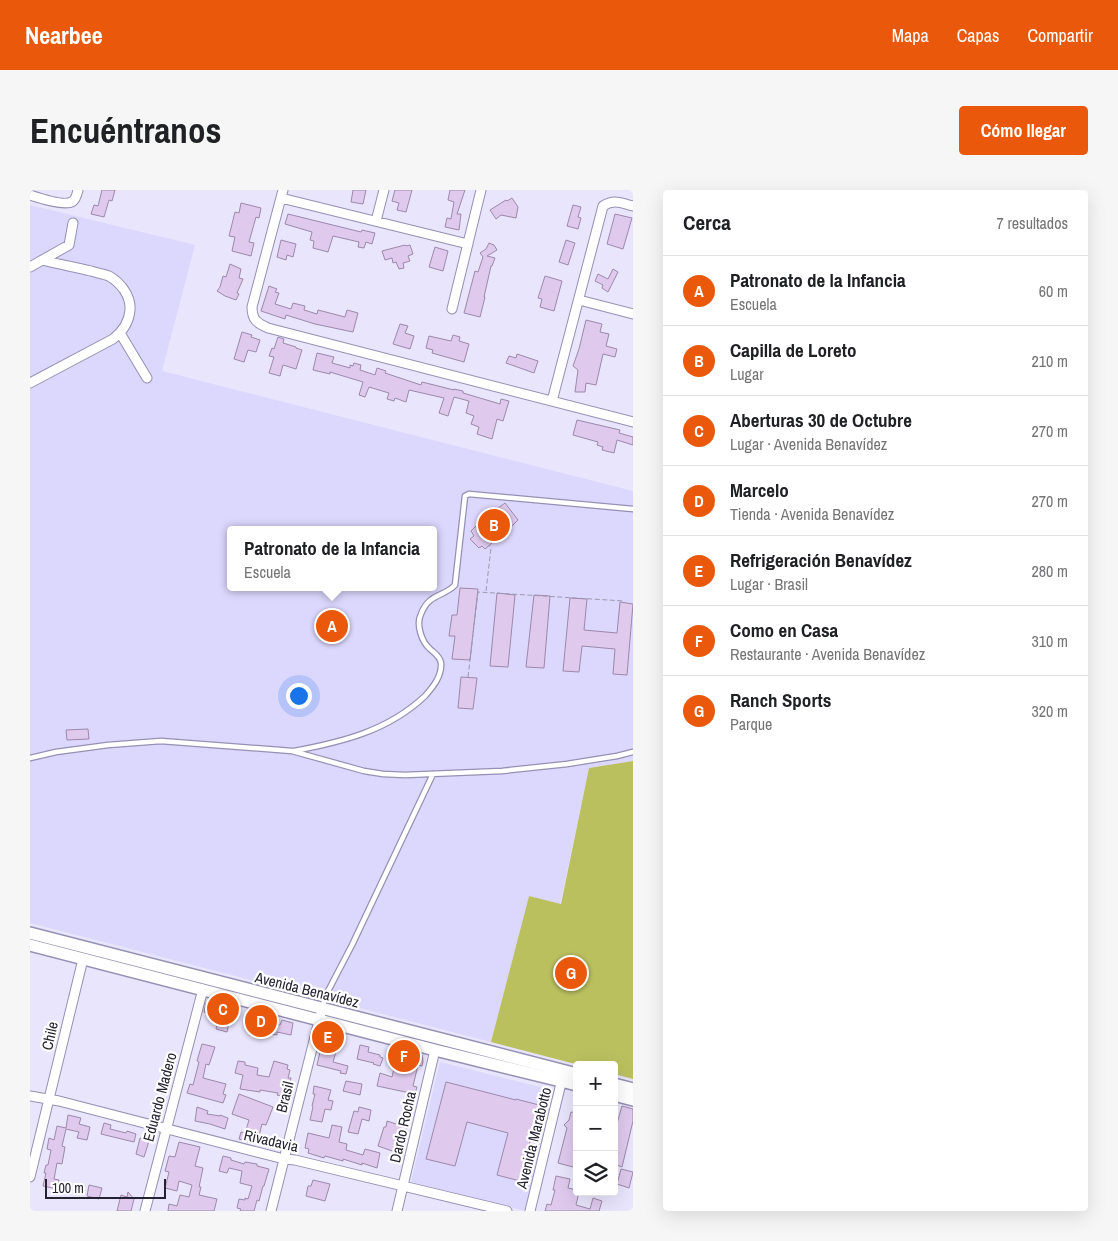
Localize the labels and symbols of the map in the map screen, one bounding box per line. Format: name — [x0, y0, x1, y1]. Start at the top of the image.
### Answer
pin: B — [478, 506, 510, 544]
pin: A — [316, 607, 348, 645]
your location — [286, 683, 312, 709]
pin: G — [555, 954, 587, 992]
street label: Avenida Benavídez — [252, 966, 361, 1013]
pin: C — [207, 990, 239, 1028]
pin: D — [245, 1002, 277, 1040]
pin: E — [312, 1018, 344, 1056]
street label: Chile — [36, 1019, 63, 1052]
pin: F — [388, 1037, 420, 1075]
street label: Eduardo Madero — [138, 1050, 182, 1144]
street label: Brasil — [271, 1079, 299, 1115]
street label: Avenida Marabotto — [511, 1085, 556, 1192]
street label: Dardo Rocha — [384, 1089, 421, 1165]
street label: Rivadavia — [242, 1124, 301, 1157]
scale bar — [45, 1176, 166, 1199]

